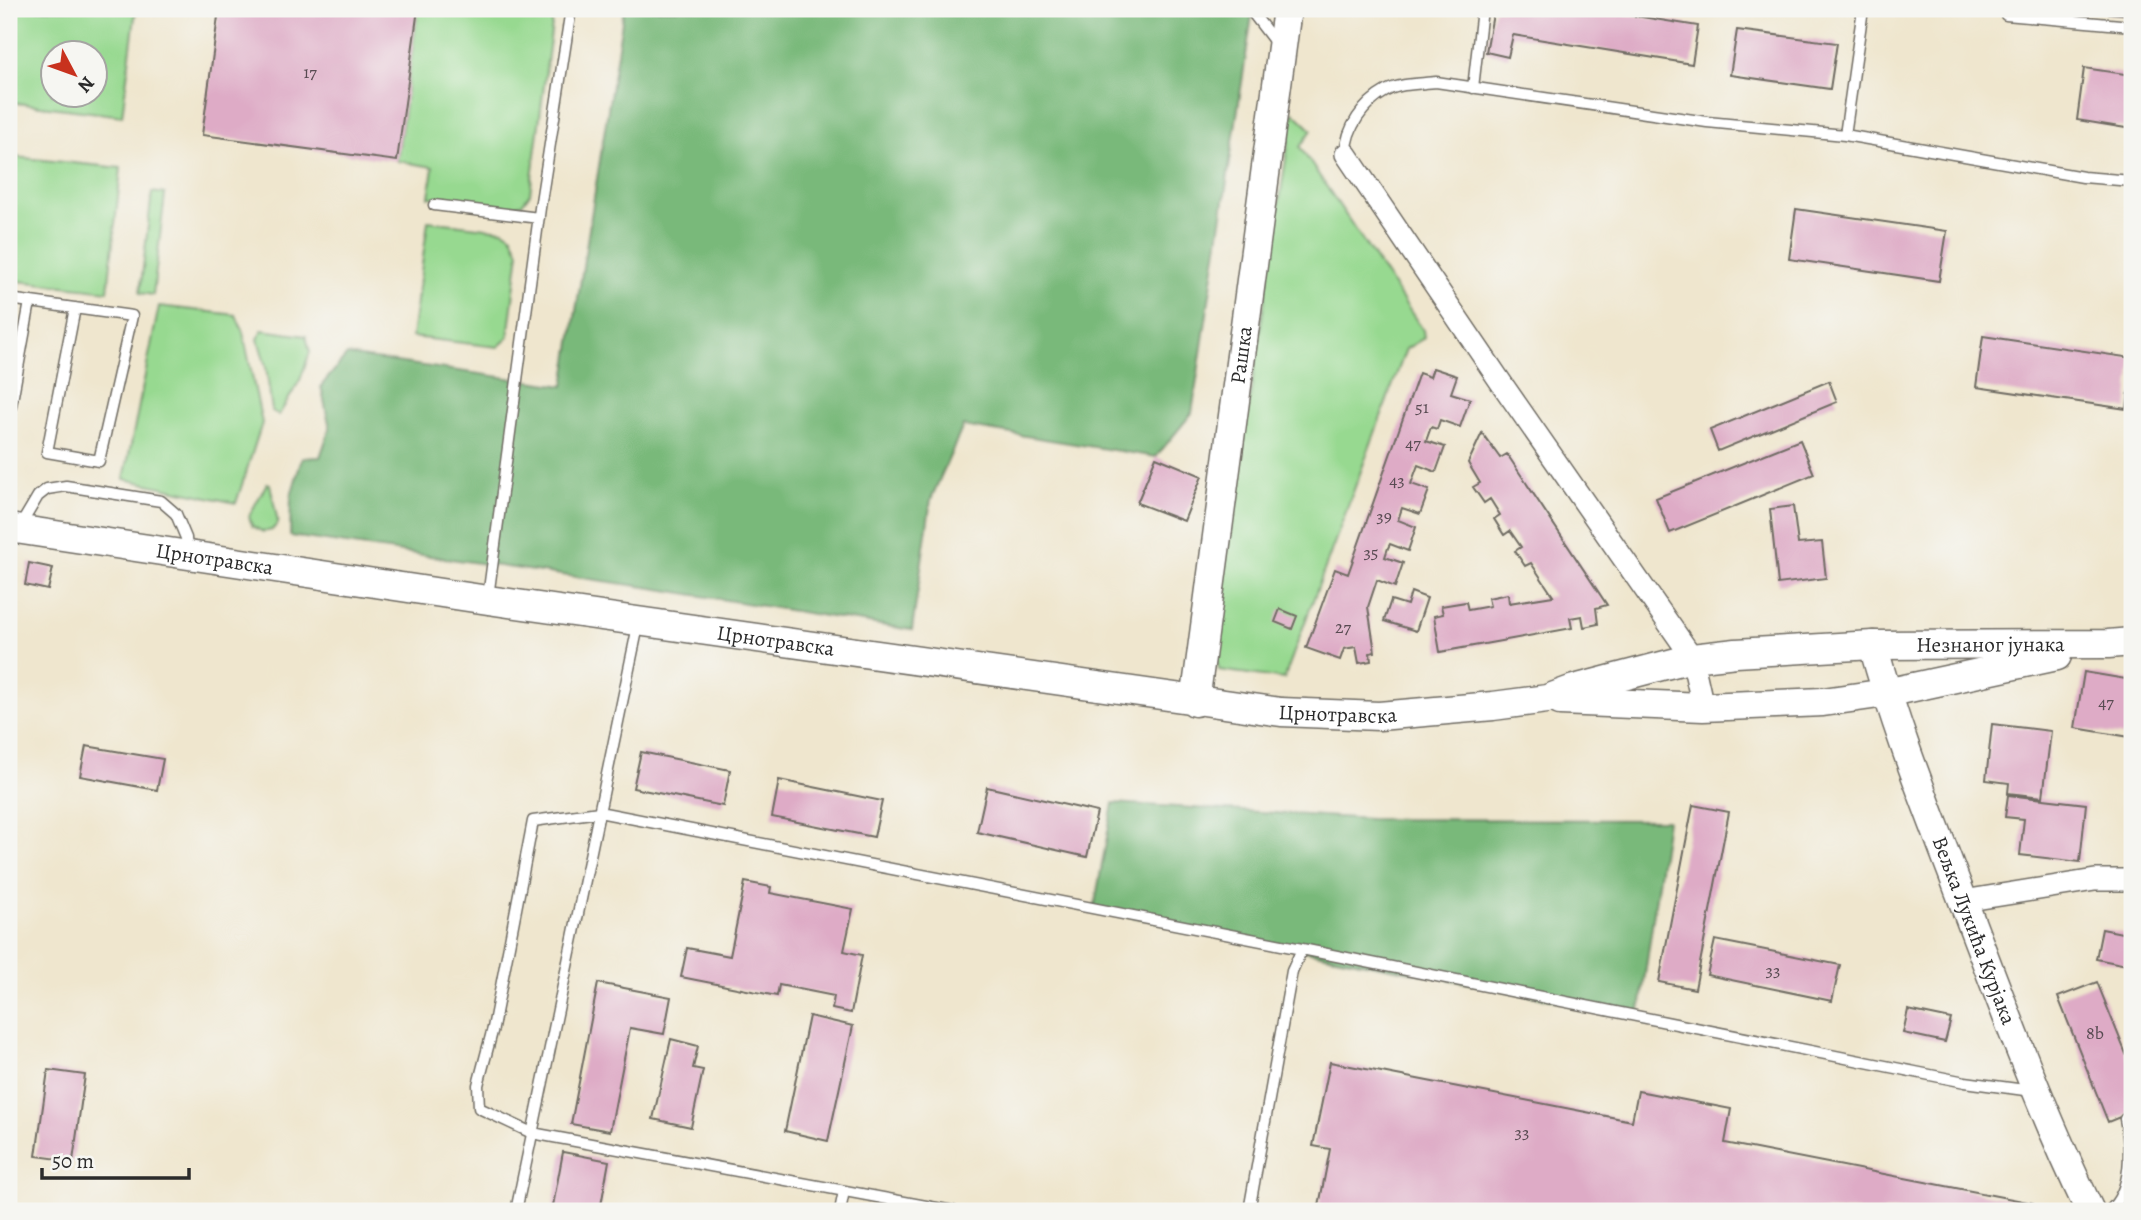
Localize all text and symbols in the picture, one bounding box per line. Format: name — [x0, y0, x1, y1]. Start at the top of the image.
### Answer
north arrow — [38, 38, 108, 108]
house number: 17 — [303, 60, 317, 84]
text: N — [72, 71, 100, 98]
street label: Рашка — [1223, 324, 1259, 386]
house number: 51 — [1415, 395, 1429, 419]
house number: 47 — [1405, 431, 1421, 455]
house number: 43 — [1389, 468, 1405, 492]
house number: 39 — [1376, 504, 1392, 528]
street label: Црнотравска — [154, 536, 276, 582]
house number: 35 — [1363, 540, 1379, 564]
house number: 27 — [1335, 615, 1351, 639]
street label: Црнотравска — [715, 619, 837, 663]
street label: Незнаног јунака — [1916, 630, 2065, 659]
house number: 47 — [2098, 690, 2114, 714]
street label: Црнотравска — [1278, 698, 1398, 730]
street label: Вељка Лукића Курјака — [1926, 832, 2023, 1029]
house number: 33 — [1766, 958, 1780, 982]
house number: 8b — [2086, 1021, 2104, 1045]
house number: 33 — [1515, 1120, 1529, 1144]
scale bar — [42, 1136, 189, 1180]
text: 50 m — [52, 1147, 94, 1175]

